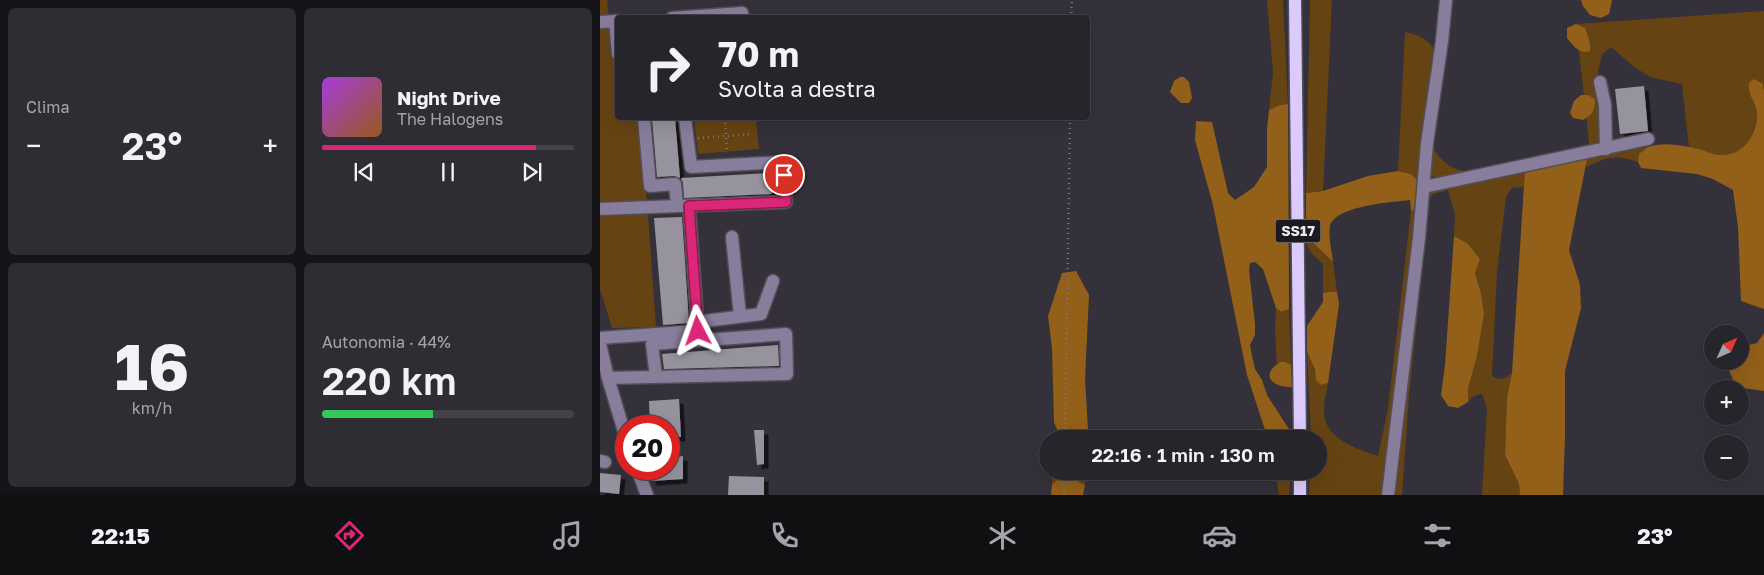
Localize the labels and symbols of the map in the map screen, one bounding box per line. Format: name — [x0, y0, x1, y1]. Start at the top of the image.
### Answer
pin — [763, 154, 805, 196]
road number: SS17 — [1276, 220, 1320, 242]
position arrow — [671, 304, 723, 356]
north arrow — [1704, 325, 1749, 370]
speed limit sign: 20 — [615, 415, 680, 480]

